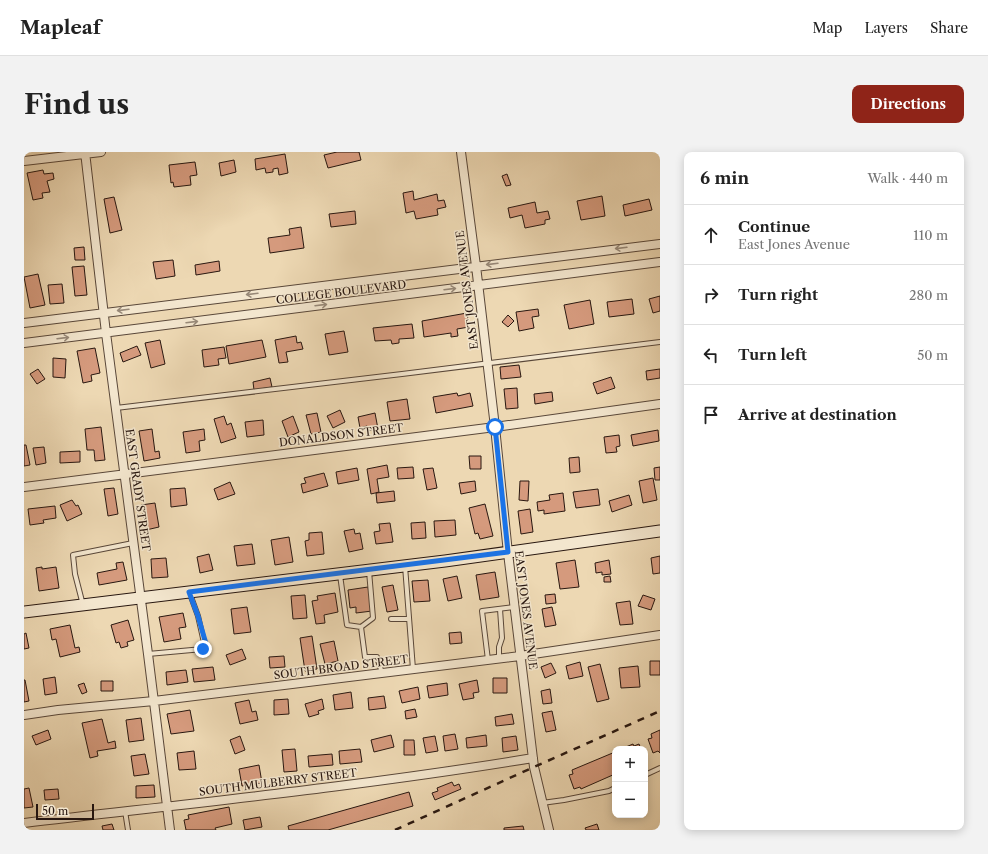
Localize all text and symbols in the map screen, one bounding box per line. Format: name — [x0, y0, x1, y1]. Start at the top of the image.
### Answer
text: Mapleaf — [20, 16, 101, 39]
text: Map — [812, 19, 842, 37]
text: Layers — [864, 19, 908, 37]
text: Share — [930, 19, 968, 37]
button: Directions — [852, 85, 964, 123]
text: Find us — [24, 87, 129, 121]
text: 6 min — [700, 168, 749, 188]
text: Walk · 440 m — [868, 170, 948, 186]
text: Continue — [738, 217, 810, 236]
icon: ahead — [700, 224, 722, 246]
text: 110 m — [913, 227, 948, 243]
street label: EAST JONES AVENUE — [453, 229, 481, 350]
text: East Jones Avenue — [738, 236, 850, 252]
one-way arrow — [615, 245, 628, 252]
one-way arrow — [486, 260, 499, 268]
street label: COLLEGE BOULEVARD — [275, 277, 407, 307]
icon: right — [700, 284, 722, 306]
one-way arrow — [443, 285, 456, 292]
text: Turn right — [738, 285, 818, 304]
text: 280 m — [909, 287, 948, 303]
one-way arrow — [246, 290, 259, 298]
one-way arrow — [314, 301, 327, 309]
one-way arrow — [117, 306, 130, 314]
one-way arrow — [185, 318, 198, 326]
one-way arrow — [56, 334, 69, 342]
icon: left — [700, 344, 722, 366]
text: Turn left — [738, 345, 807, 364]
text: 50 m — [917, 347, 948, 363]
icon: arrive — [700, 404, 722, 426]
text: Arrive at destination — [738, 405, 897, 424]
route start — [486, 418, 504, 436]
street label: DONALDSON STREET — [278, 420, 405, 450]
street label: EAST GRADY STREET — [122, 428, 154, 553]
street label: EAST JONES AVENUE — [512, 550, 540, 671]
route end — [194, 640, 212, 658]
street label: SOUTH BROAD STREET — [273, 652, 410, 682]
map controls — [612, 746, 648, 818]
button: + — [612, 746, 648, 782]
street label: SOUTH MULBERRY STREET — [198, 765, 359, 799]
button: − — [612, 782, 648, 818]
scale bar — [36, 802, 94, 821]
text: 50 m — [42, 804, 68, 818]

